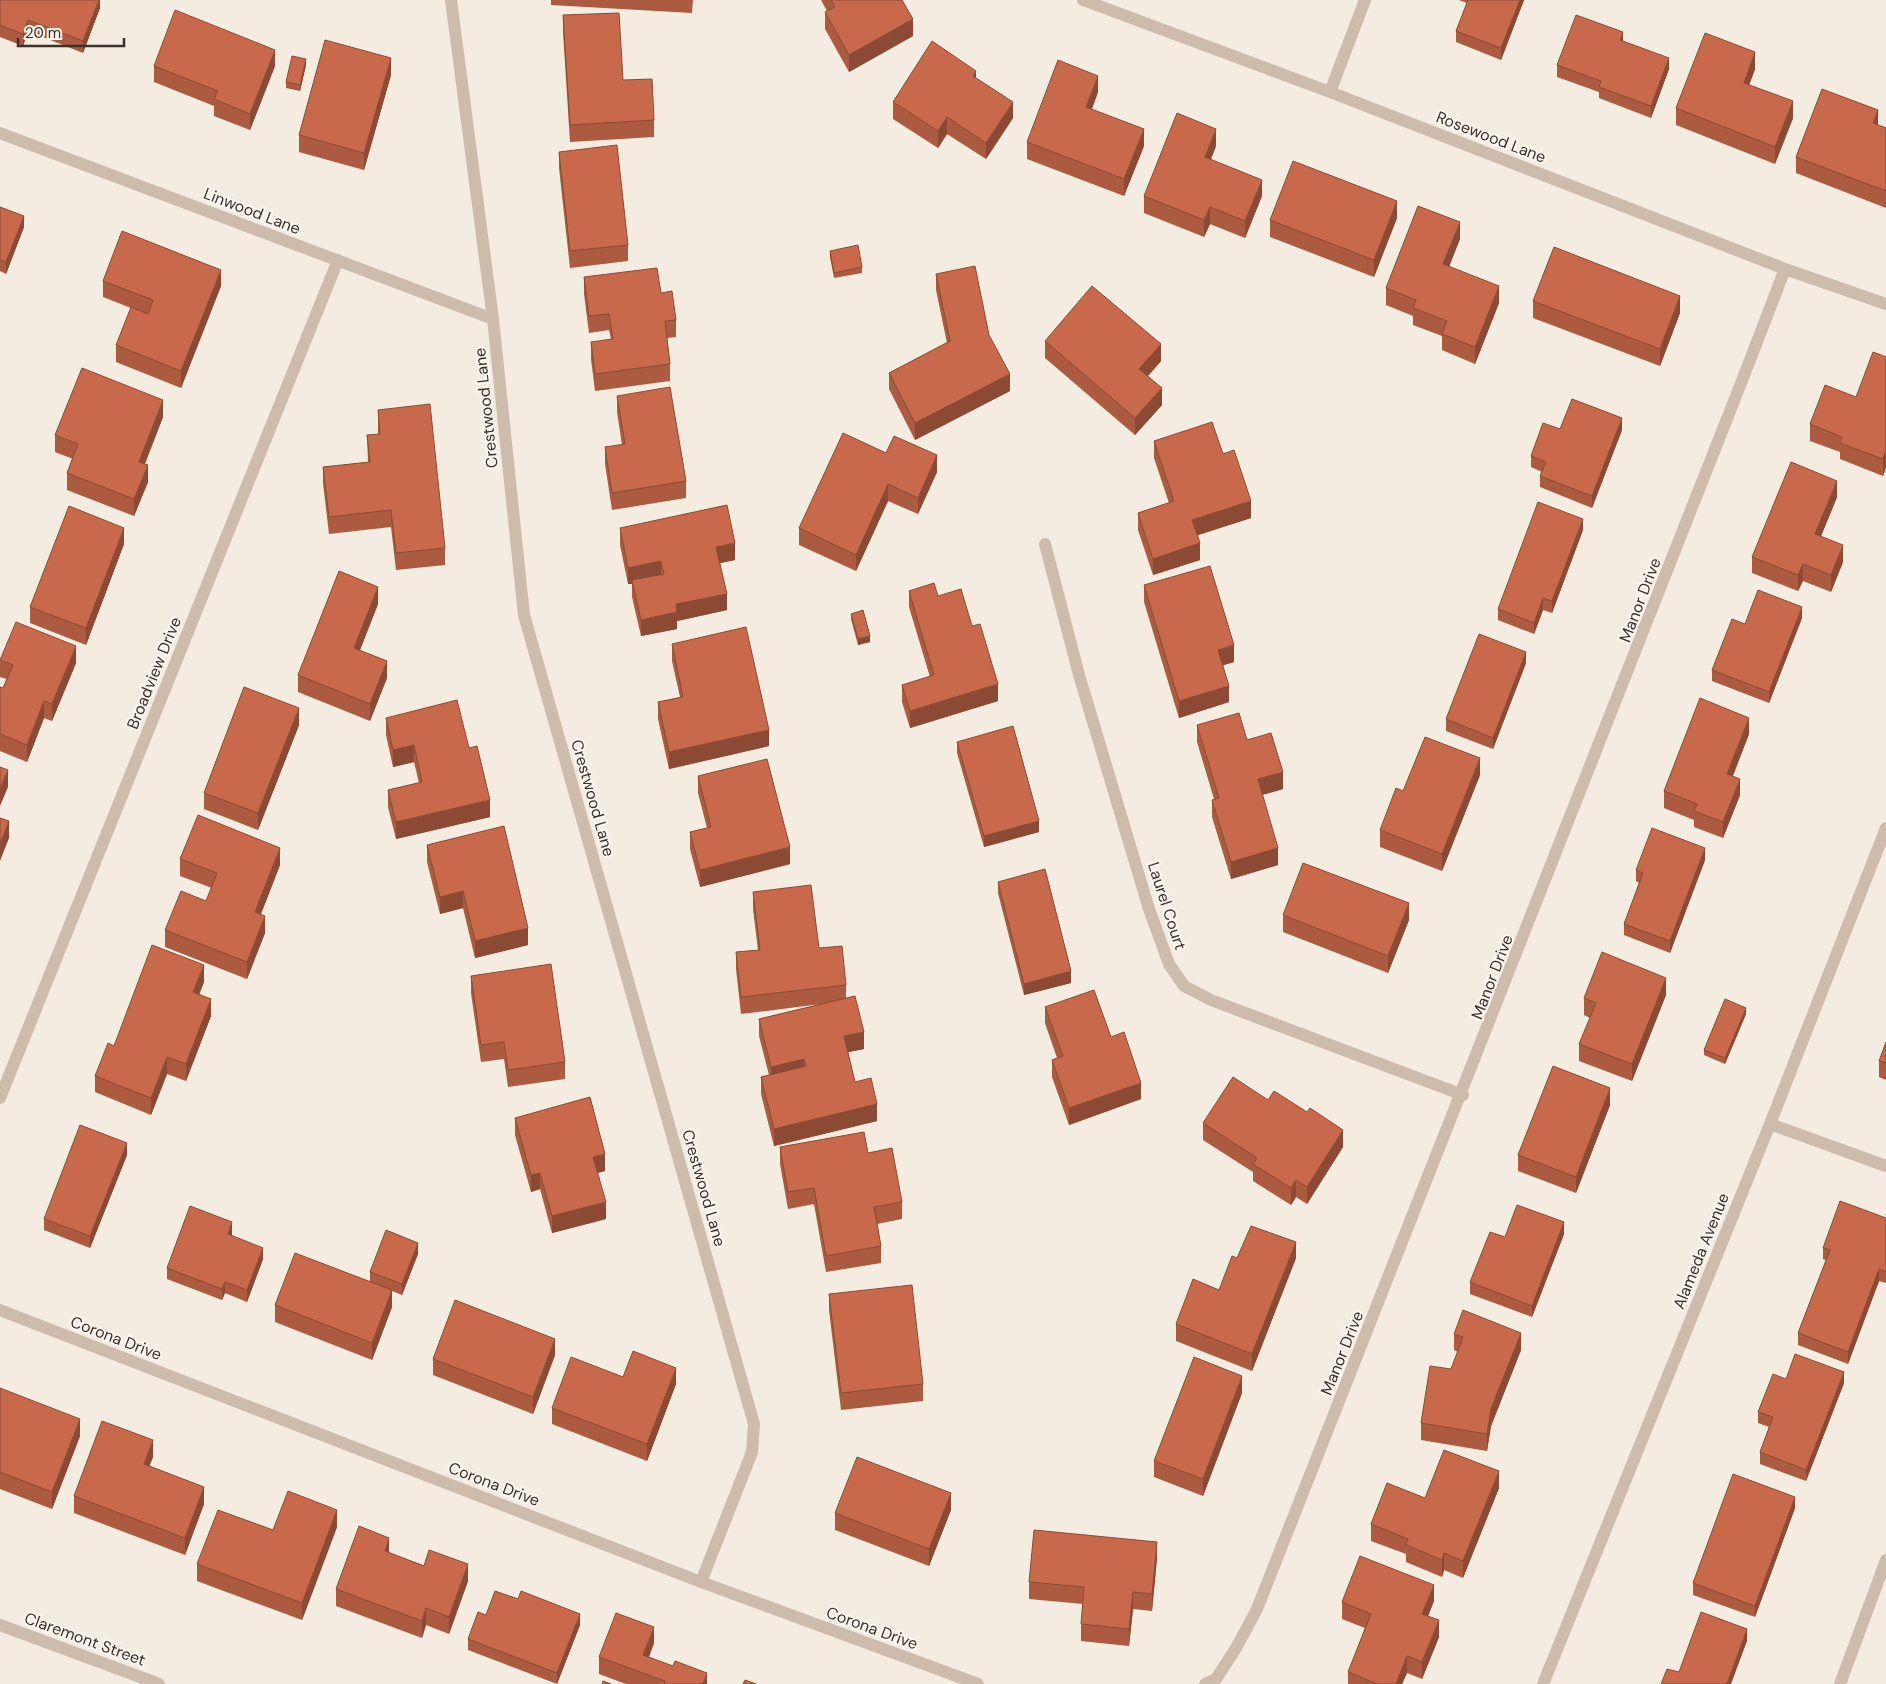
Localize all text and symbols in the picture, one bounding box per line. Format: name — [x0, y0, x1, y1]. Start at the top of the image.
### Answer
scale bar — [18, 15, 124, 47]
text: 20 m — [25, 23, 61, 43]
street label: Rosewood Lane — [1433, 106, 1549, 168]
street label: Linwood Lane — [201, 183, 303, 239]
street label: Crestwood Lane — [469, 347, 503, 469]
street label: Manor Drive — [1614, 555, 1666, 645]
street label: Broadview Drive — [122, 614, 186, 732]
street label: Crestwood Lane — [566, 737, 620, 859]
street label: Laurel Court — [1143, 859, 1191, 953]
street label: Manor Drive — [1466, 932, 1518, 1022]
street label: Crestwood Lane — [677, 1127, 731, 1249]
street label: Alameda Avenue — [1668, 1190, 1734, 1312]
street label: Manor Drive — [1316, 1308, 1368, 1398]
street label: Corona Drive — [67, 1311, 165, 1365]
street label: Corona Drive — [445, 1457, 543, 1511]
street label: Corona Drive — [823, 1602, 921, 1654]
street label: Claremont Street — [22, 1607, 148, 1671]

